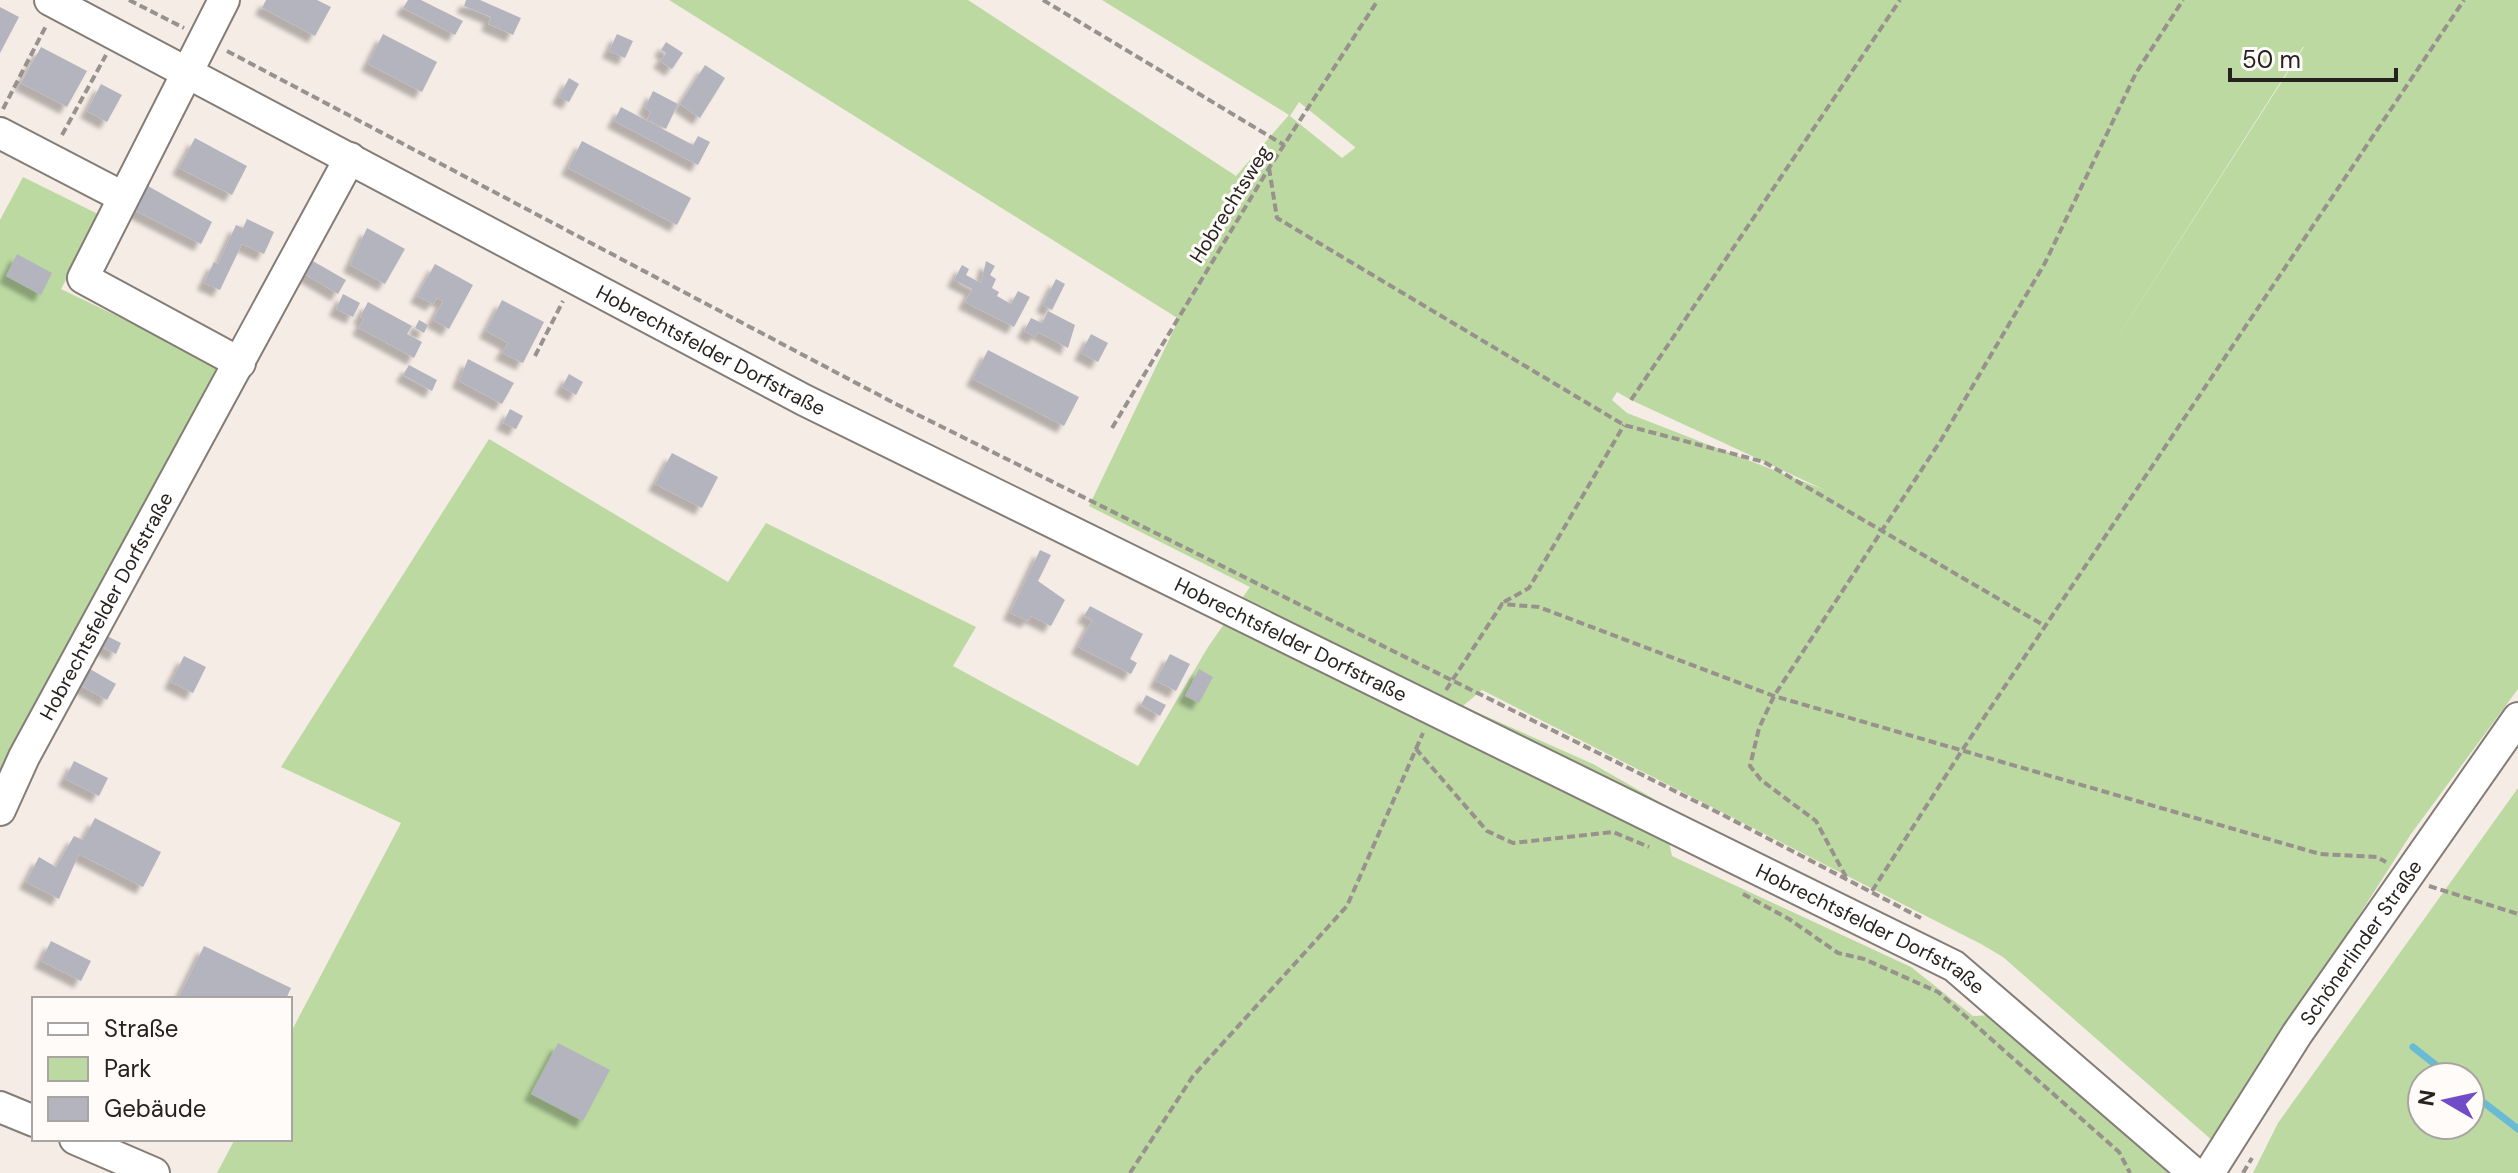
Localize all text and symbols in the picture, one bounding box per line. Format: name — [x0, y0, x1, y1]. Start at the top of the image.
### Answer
scale bar — [2230, 32, 2396, 82]
text: 50 m — [2242, 44, 2301, 75]
street label: Hobrechtsweg — [1183, 140, 1277, 268]
street label: Hobrechtsfelder Dorfstraße — [592, 279, 830, 422]
street label: Hobrechtsfelder Dorfstraße — [34, 488, 179, 725]
street label: Hobrechtsfelder Dorfstraße — [1170, 571, 1411, 708]
street label: Schönerlinder Straße — [2294, 855, 2428, 1030]
street label: Hobrechtsfelder Dorfstraße — [1752, 858, 1990, 1000]
legend — [32, 997, 292, 1141]
text: Straße — [104, 1013, 178, 1044]
text: Park — [104, 1053, 151, 1084]
north arrow — [2406, 1061, 2486, 1141]
text: N — [2411, 1088, 2442, 1108]
text: Gebäude — [104, 1093, 206, 1124]

